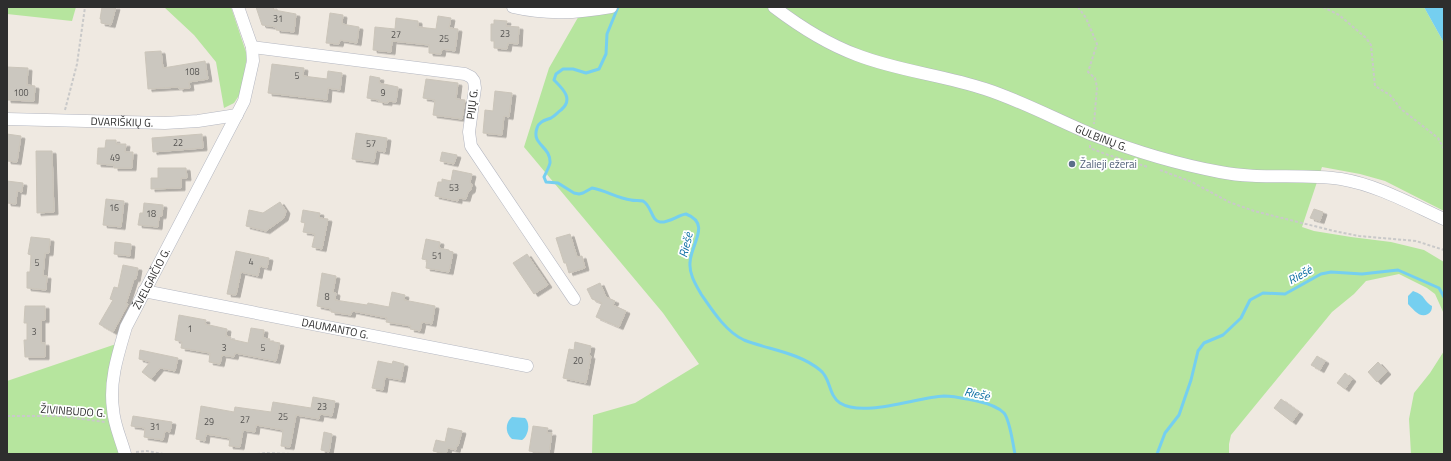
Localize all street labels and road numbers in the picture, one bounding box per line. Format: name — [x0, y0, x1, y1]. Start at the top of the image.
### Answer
street label: PIJŲ G. — [462, 88, 482, 120]
street label: DVARIŠKIŲ G. — [90, 113, 154, 131]
street label: GULBINŲ G. — [1073, 120, 1130, 155]
street label: ŽVELGAIČIO G. — [129, 245, 174, 312]
street label: DAUMANTO G. — [300, 314, 370, 343]
street label: ŽIVINBUDO G. — [40, 401, 106, 421]

